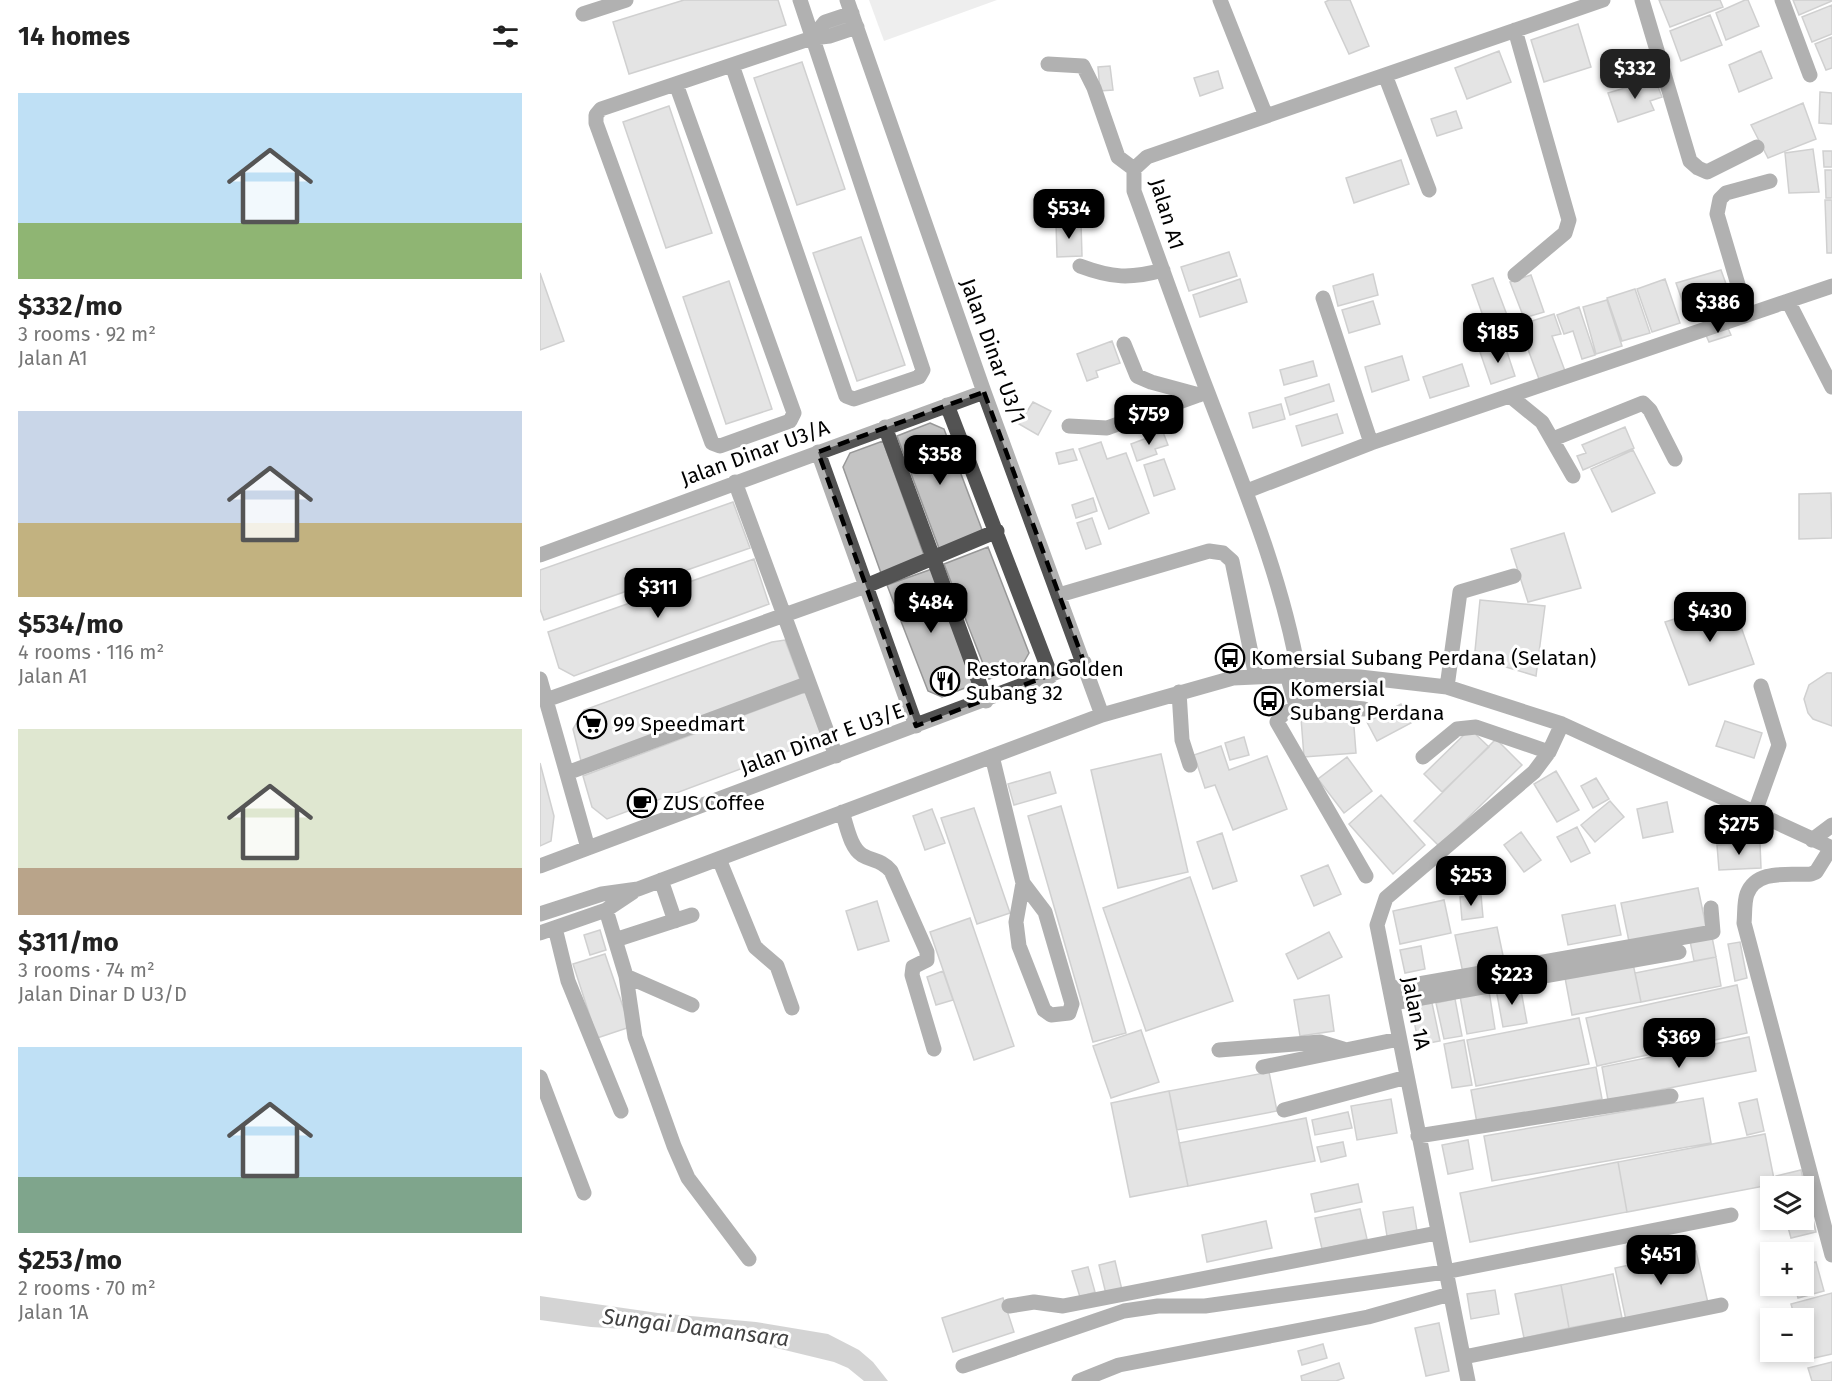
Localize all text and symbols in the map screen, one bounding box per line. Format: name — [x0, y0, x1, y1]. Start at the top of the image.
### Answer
icon: filters — [489, 20, 522, 53]
text: 14 homes — [18, 21, 130, 52]
pin: $332 — [1599, 49, 1671, 100]
text: $332 — [1614, 56, 1656, 80]
icon: home — [216, 132, 324, 240]
street label: Jalan A1 — [1144, 175, 1190, 253]
pin: $534 — [1033, 189, 1105, 240]
text: $534 — [1047, 196, 1091, 220]
street label: Jalan Dinar U3/1 — [955, 275, 1031, 427]
pin: $386 — [1682, 283, 1754, 334]
text: $386 — [1696, 290, 1740, 314]
text: $332/mo — [18, 291, 122, 322]
pin: $185 — [1462, 313, 1534, 364]
text: $185 — [1477, 320, 1519, 344]
text: 3 rooms · 92 m² — [18, 322, 156, 346]
text: Jalan A1 — [18, 346, 88, 370]
pin: $759 — [1113, 395, 1185, 446]
text: $759 — [1128, 402, 1170, 426]
street label: Jalan Dinar U3/A — [677, 414, 833, 492]
pin: $358 — [904, 435, 976, 486]
text: $358 — [918, 442, 962, 466]
icon: home — [216, 450, 324, 558]
pin: $311 — [622, 568, 694, 619]
text: $311 — [638, 575, 678, 599]
pin: $484 — [895, 583, 967, 634]
text: $484 — [908, 590, 954, 614]
pin: $430 — [1674, 592, 1746, 643]
text: $430 — [1688, 599, 1732, 623]
text: $534/mo — [18, 609, 124, 640]
text: 4 rooms · 116 m² — [18, 640, 164, 664]
bus stop icon: Komersial Subang Perdana (Selatan) — [1214, 642, 1246, 674]
place label: Komersial Subang Perdana (Selatan) — [1251, 645, 1596, 671]
place label: Restoran Golden Subang 32 — [966, 656, 1124, 706]
text: Jalan A1 — [18, 664, 88, 688]
restaurant icon: Restoran Golden Subang 32 — [929, 665, 961, 697]
place label: Komersial Subang Perdana — [1290, 676, 1444, 726]
bus stop icon: Komersial Subang Perdana — [1253, 685, 1285, 717]
street label: Jalan Dinar E U3/E — [736, 697, 908, 781]
supermarket icon: 99 Speedmart — [576, 708, 608, 740]
place label: 99 Speedmart — [613, 711, 746, 737]
icon: home — [216, 768, 324, 876]
cafe icon: ZUS Coffee — [626, 787, 658, 819]
place label: ZUS Coffee — [663, 790, 765, 816]
pin: $275 — [1703, 805, 1775, 856]
text: $275 — [1719, 812, 1759, 836]
pin: $253 — [1435, 856, 1507, 907]
text: $253 — [1450, 863, 1492, 887]
text: $311/mo — [18, 927, 119, 958]
pin: $223 — [1476, 955, 1548, 1006]
text: 3 rooms · 74 m² — [18, 958, 155, 982]
text: $223 — [1491, 962, 1533, 986]
street label: Jalan 1A — [1396, 974, 1436, 1052]
text: Jalan Dinar D U3/D — [18, 982, 187, 1006]
pin: $369 — [1643, 1018, 1715, 1069]
text: $369 — [1657, 1025, 1701, 1049]
icon: home — [216, 1086, 324, 1194]
map controls — [1760, 1176, 1814, 1362]
button: layers — [1760, 1176, 1814, 1230]
pin: $451 — [1625, 1235, 1697, 1286]
text: $451 — [1641, 1242, 1681, 1266]
button: + — [1760, 1242, 1814, 1296]
text: $253/mo — [18, 1245, 122, 1276]
text: 2 rooms · 70 m² — [18, 1276, 156, 1300]
text: Jalan 1A — [18, 1300, 89, 1324]
water label: Sungai Damansara — [600, 1303, 791, 1352]
button: − — [1760, 1308, 1814, 1362]

